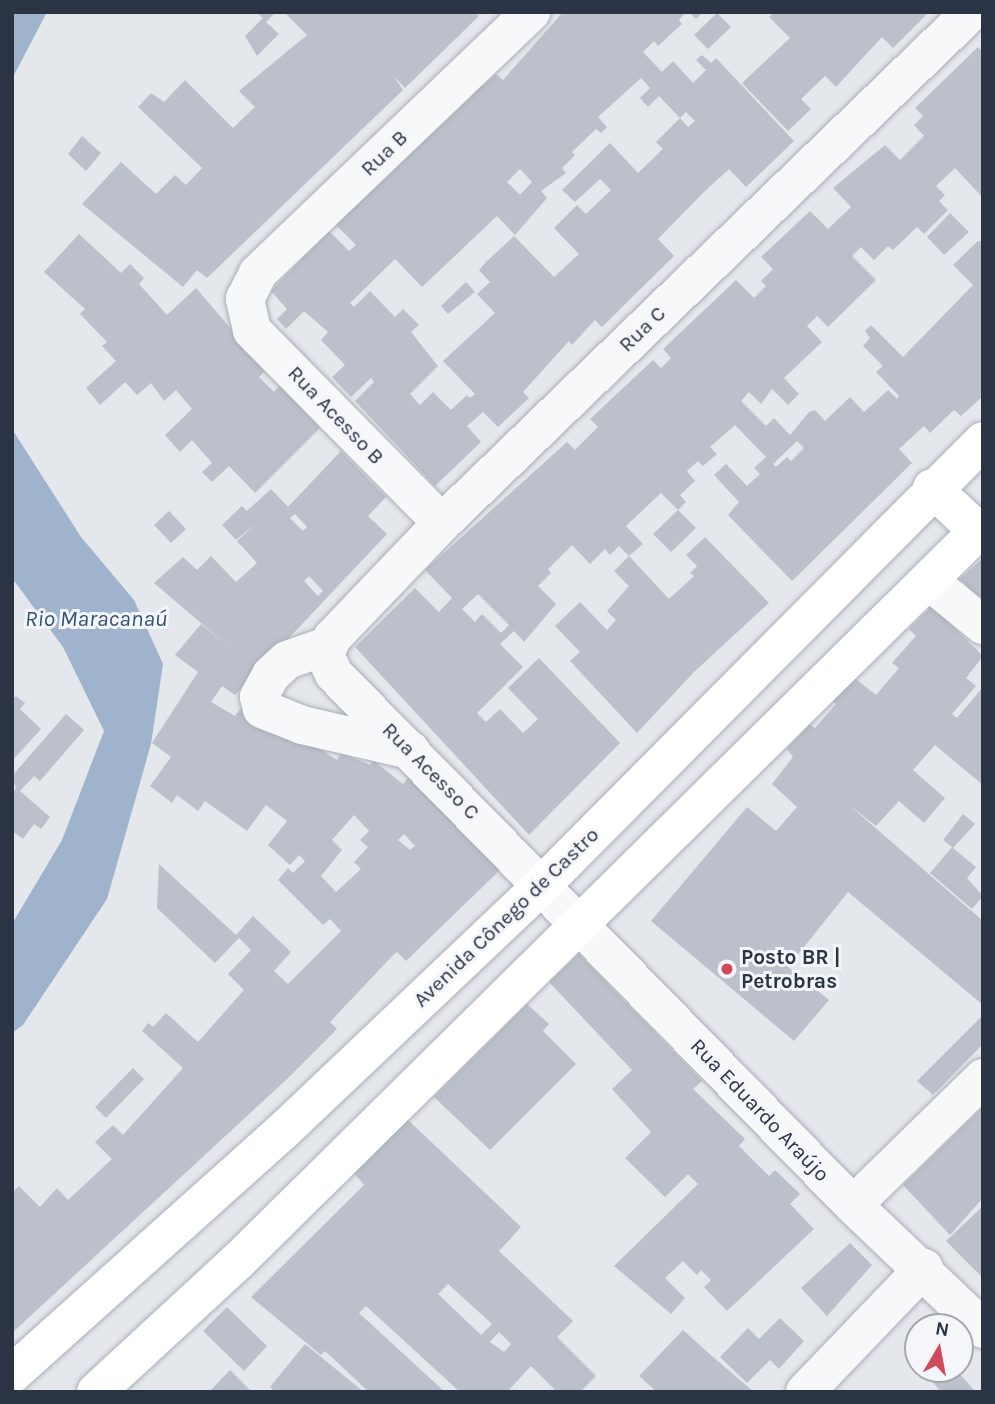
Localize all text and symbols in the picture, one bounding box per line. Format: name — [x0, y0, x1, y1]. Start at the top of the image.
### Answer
street label: Rua B — [355, 125, 413, 181]
street label: Rua C — [613, 301, 671, 357]
street label: Rua Acesso B — [283, 360, 389, 470]
water label: Rio Maracanaú — [25, 605, 167, 633]
street label: Rua Acesso C — [377, 717, 485, 825]
street label: Avenida Cônego de Castro — [408, 822, 604, 1012]
place label: Posto BR | Petrobras — [741, 944, 840, 994]
marker: Posto BR | Petrobras — [719, 961, 735, 977]
street label: Rua Eduardo Araújo — [685, 1033, 835, 1187]
north arrow — [904, 1313, 974, 1383]
text: N — [934, 1317, 951, 1341]

